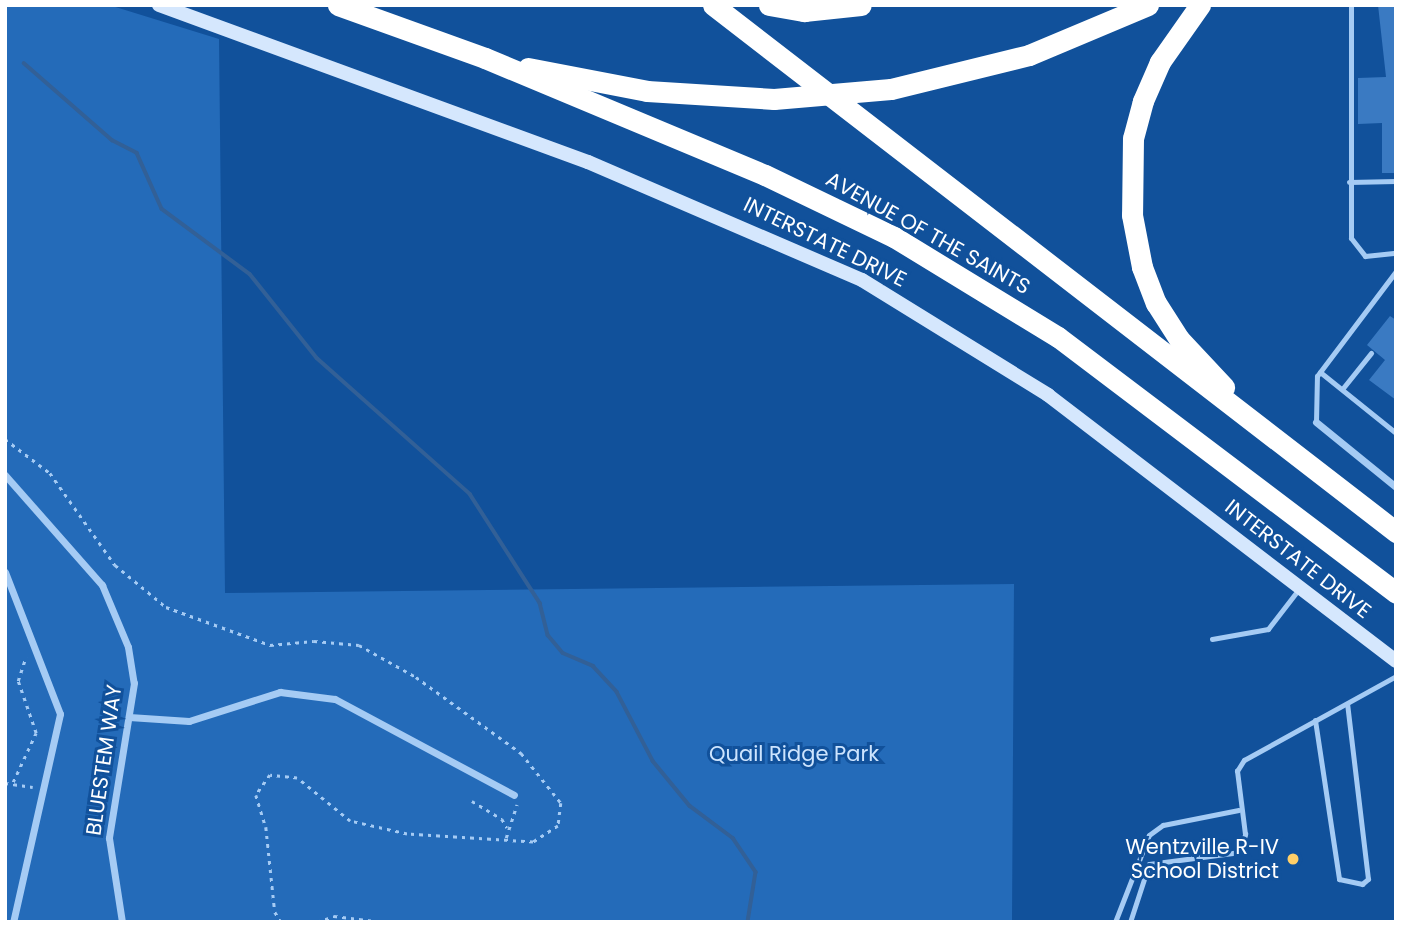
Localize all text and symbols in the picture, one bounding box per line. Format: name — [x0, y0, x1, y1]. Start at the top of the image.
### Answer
street label: AVENUE OF THE SAINTS — [822, 166, 1034, 300]
street label: INTERSTATE DRIVE — [739, 192, 911, 292]
street label: INTERSTATE DRIVE — [1220, 494, 1376, 624]
street label: BLUESTEM WAY — [81, 683, 127, 837]
park label: Quail Ridge Park — [709, 741, 879, 767]
place label: Wentzville R-IV School District — [1125, 834, 1279, 884]
marker: Wentzville R-IV School District — [1285, 851, 1301, 867]

